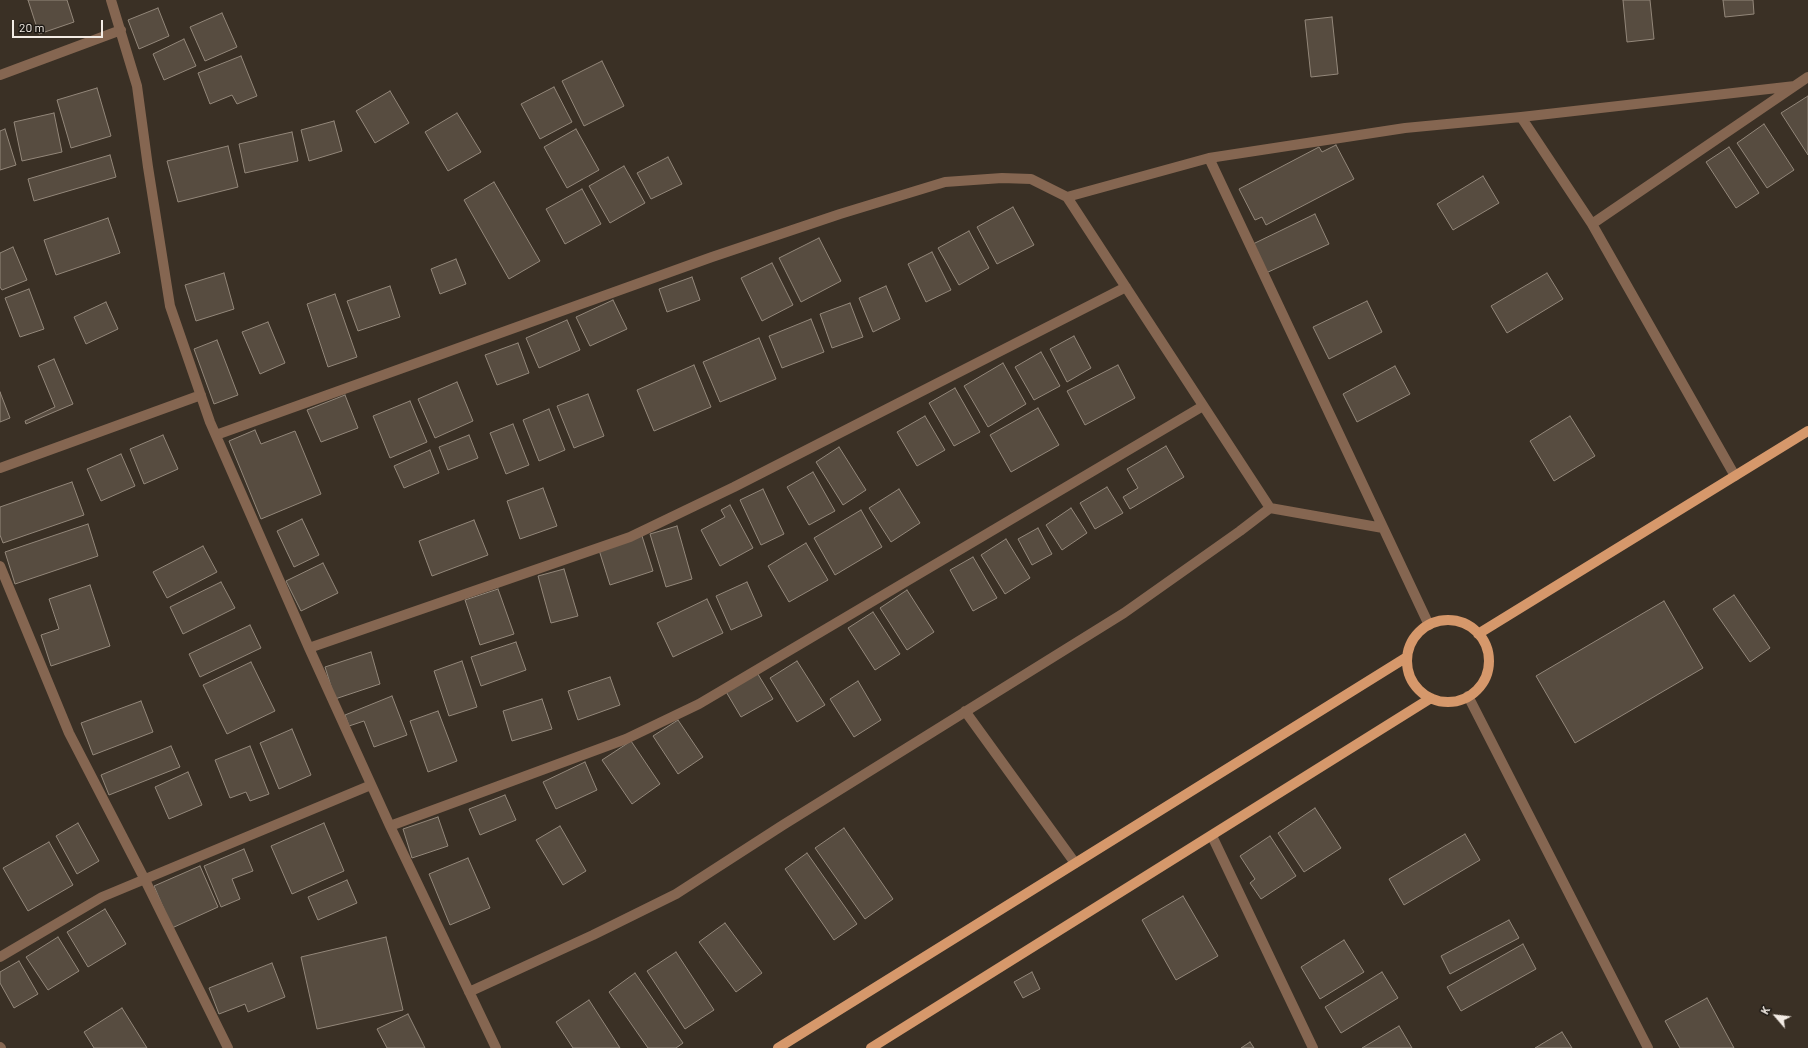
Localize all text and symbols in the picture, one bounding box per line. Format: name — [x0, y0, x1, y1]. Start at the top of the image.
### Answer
scale bar — [14, 12, 105, 38]
text: 20 m — [19, 20, 45, 34]
north arrow — [1756, 996, 1796, 1036]
text: K — [1758, 1004, 1772, 1016]

